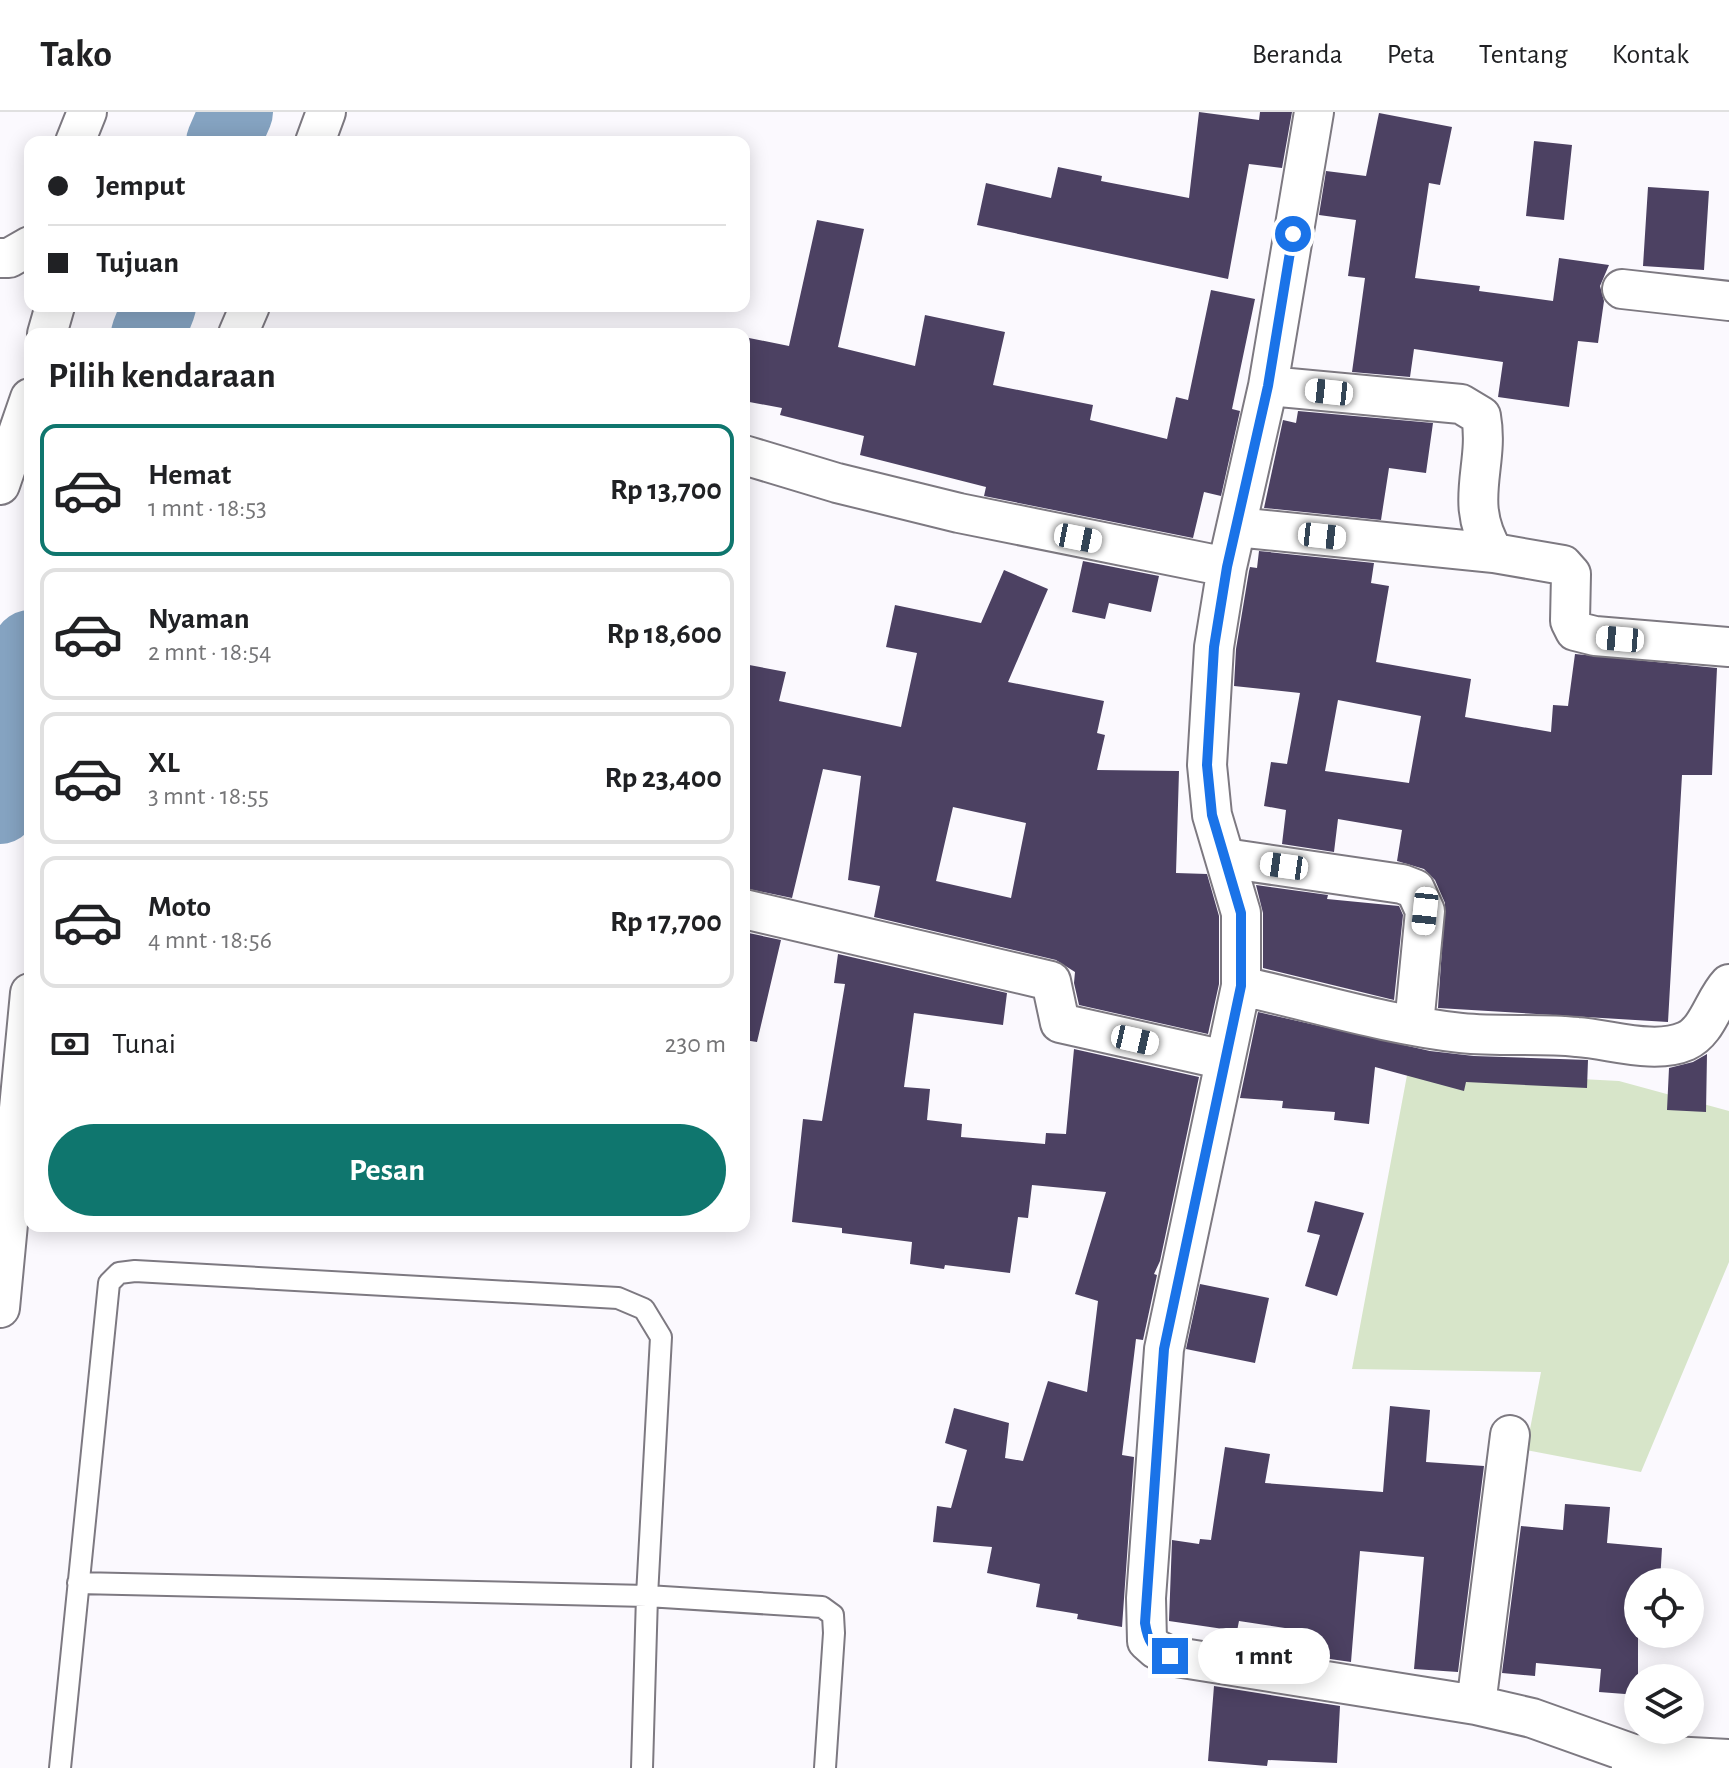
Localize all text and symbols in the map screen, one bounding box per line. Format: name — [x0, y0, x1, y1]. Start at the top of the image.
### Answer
text: Tako — [40, 36, 112, 74]
text: Beranda — [1252, 41, 1343, 69]
text: Peta — [1387, 41, 1435, 69]
text: Tentang — [1479, 41, 1568, 69]
text: Kontak — [1612, 41, 1689, 69]
text: Jemput — [96, 171, 185, 201]
route start — [1275, 216, 1311, 252]
text: Tujuan — [96, 248, 179, 278]
text: Pilih kendaraan — [48, 358, 276, 394]
car — [1304, 378, 1354, 406]
icon: car — [52, 454, 124, 526]
text: Hemat — [148, 460, 231, 490]
text: Rp 13,700 — [610, 475, 722, 505]
text: 1 mnt · 18:53 — [148, 495, 267, 521]
car — [1052, 522, 1104, 554]
car — [1297, 522, 1347, 550]
icon: car — [52, 598, 124, 670]
text: Nyaman — [148, 604, 250, 634]
text: Rp 18,600 — [607, 619, 722, 649]
car — [1595, 625, 1645, 653]
text: 2 mnt · 18:54 — [148, 639, 272, 665]
icon: car — [52, 742, 124, 814]
text: XL — [148, 748, 180, 778]
text: Rp 23,400 — [605, 763, 722, 793]
text: 3 mnt · 18:55 — [148, 783, 269, 809]
car — [1259, 851, 1309, 881]
icon: car — [52, 886, 124, 958]
car — [1411, 886, 1439, 936]
text: Moto — [148, 892, 211, 922]
text: Rp 17,700 — [610, 907, 722, 937]
text: 4 mnt · 18:56 — [148, 927, 272, 953]
icon: cash — [48, 1022, 92, 1066]
car — [1109, 1023, 1161, 1057]
text: Tunai — [112, 1029, 176, 1059]
text: 230 m — [665, 1031, 726, 1057]
button: Pesan — [48, 1124, 726, 1216]
map controls — [1624, 1568, 1704, 1744]
button: locate — [1624, 1568, 1704, 1648]
callout: 1 mnt — [1198, 1628, 1330, 1684]
route end — [1152, 1638, 1188, 1674]
text: 1 mnt — [1236, 1643, 1292, 1669]
button: layers — [1624, 1664, 1704, 1744]

